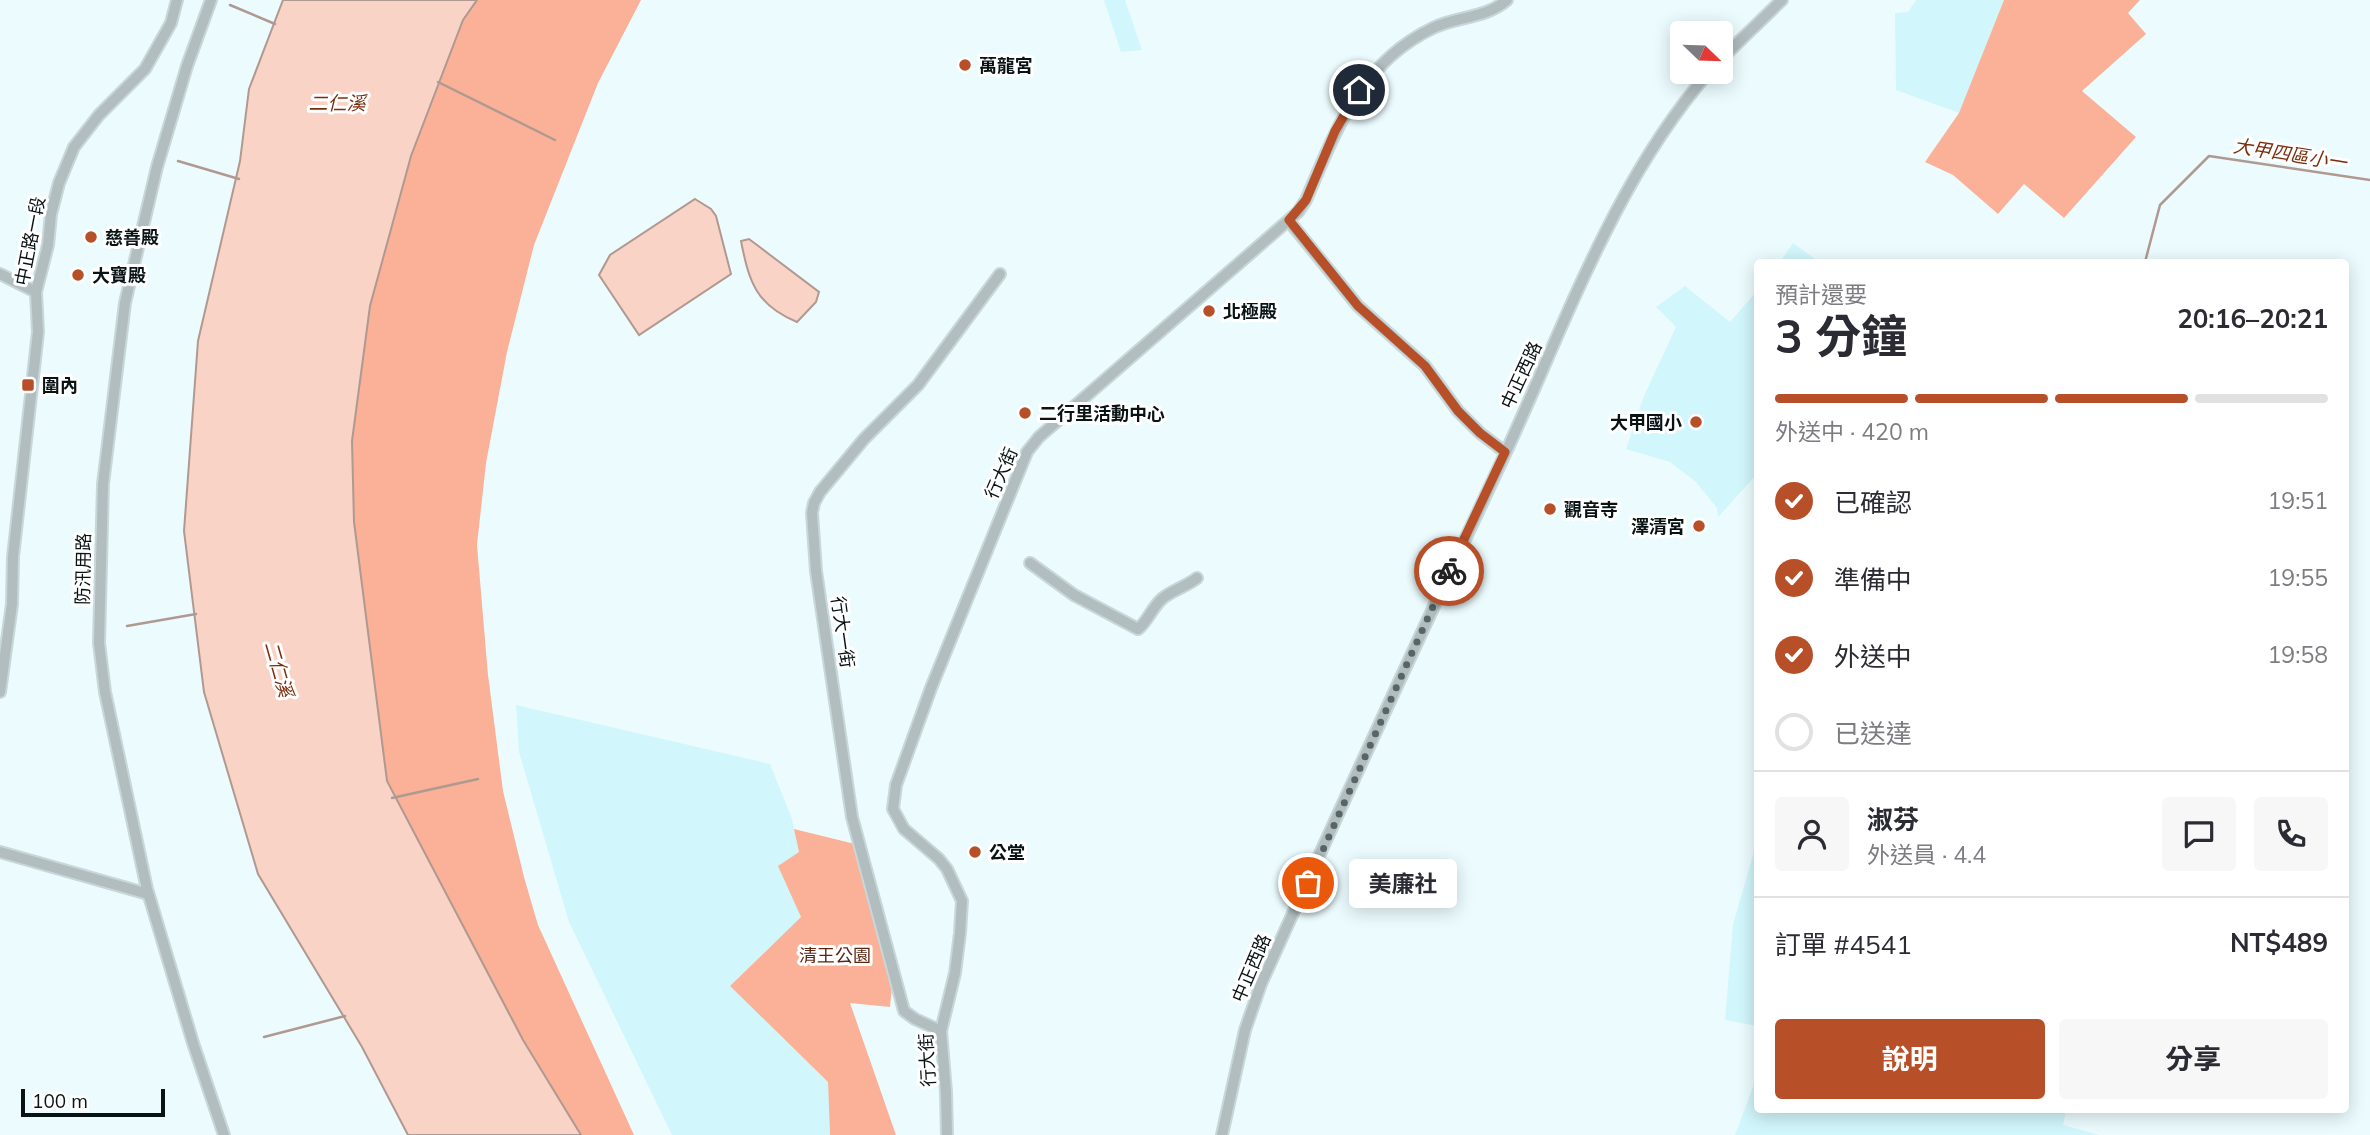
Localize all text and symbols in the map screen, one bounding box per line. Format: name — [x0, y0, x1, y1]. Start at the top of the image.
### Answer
north arrow — [1670, 21, 1732, 84]
map controls — [1670, 21, 1733, 84]
place label: 萬龍宮 — [979, 54, 1033, 77]
marker: 萬龍宮 — [957, 57, 973, 73]
pin — [1329, 60, 1389, 120]
icon: home — [1340, 71, 1378, 109]
water label: 二仁溪 — [308, 91, 368, 115]
water label: 大甲四區小一 — [2232, 133, 2350, 175]
street label: 中正路一段 — [10, 195, 50, 287]
place label: 慈善殿 — [105, 226, 159, 249]
marker: 慈善殿 — [83, 229, 99, 245]
place label: 大寶殿 — [92, 264, 146, 287]
marker: 大寶殿 — [70, 267, 86, 283]
text: 預計還要 — [1775, 280, 1867, 309]
place label: 北極殿 — [1223, 300, 1277, 323]
text: 20:16–20:21 — [2177, 302, 2328, 335]
marker: 北極殿 — [1201, 303, 1217, 319]
text: 3 分鐘 — [1775, 307, 1907, 365]
street label: 中正西路 — [1495, 338, 1547, 412]
place label: 圍內 — [42, 374, 78, 397]
marker: 圍內 — [20, 377, 36, 393]
place label: 二行里活動中心 — [1039, 402, 1165, 425]
marker: 二行里活動中心 — [1017, 405, 1033, 421]
place label: 大甲國小 — [1610, 411, 1682, 434]
marker: 大甲國小 — [1688, 414, 1704, 430]
text: 外送中 · 420 m — [1775, 417, 1929, 446]
street label: 行大街 — [980, 444, 1022, 502]
icon: check — [1775, 482, 1813, 520]
text: 已確認 — [1834, 486, 1912, 519]
text: 19:51 — [2268, 486, 2328, 515]
place label: 觀音寺 — [1564, 498, 1618, 521]
marker: 觀音寺 — [1542, 501, 1558, 517]
place label: 澤清宮 — [1631, 515, 1685, 538]
marker: 澤清宮 — [1691, 518, 1707, 534]
street label: 防汛用路 — [71, 533, 95, 605]
courier — [1414, 536, 1484, 606]
icon: bike — [1430, 552, 1468, 590]
icon: check — [1775, 559, 1813, 597]
text: 準備中 — [1834, 563, 1912, 596]
text: 19:55 — [2268, 563, 2328, 592]
street label: 行大一街 — [827, 595, 859, 669]
icon: check — [1775, 636, 1813, 674]
water label: 二仁溪 — [260, 638, 299, 703]
text: 外送中 — [1834, 640, 1912, 673]
text: 19:58 — [2268, 640, 2328, 669]
text: 已送達 — [1834, 717, 1912, 750]
button: person — [1775, 797, 1849, 871]
button: chat — [2162, 797, 2236, 871]
button: phone — [2254, 797, 2328, 871]
text: 淑芬 — [1867, 803, 1919, 836]
text: 外送員 · 4.4 — [1867, 840, 1986, 869]
place label: 公堂 — [989, 841, 1025, 864]
marker: 公堂 — [967, 844, 983, 860]
pin — [1278, 853, 1338, 913]
callout: 美廉社 — [1350, 858, 1458, 908]
icon: bag — [1289, 864, 1327, 902]
text: 美廉社 — [1369, 869, 1438, 898]
text: NT$489 — [2230, 926, 2328, 959]
text: 訂單 #4541 — [1775, 928, 1912, 961]
street label: 中正西路 — [1226, 930, 1276, 1006]
park label: 清王公園 — [799, 944, 871, 967]
button: 說明 — [1775, 1019, 2045, 1099]
button: 分享 — [2059, 1019, 2328, 1099]
street label: 行大街 — [914, 1032, 940, 1088]
scale bar — [21, 1086, 164, 1118]
text: 100 m — [32, 1089, 88, 1113]

